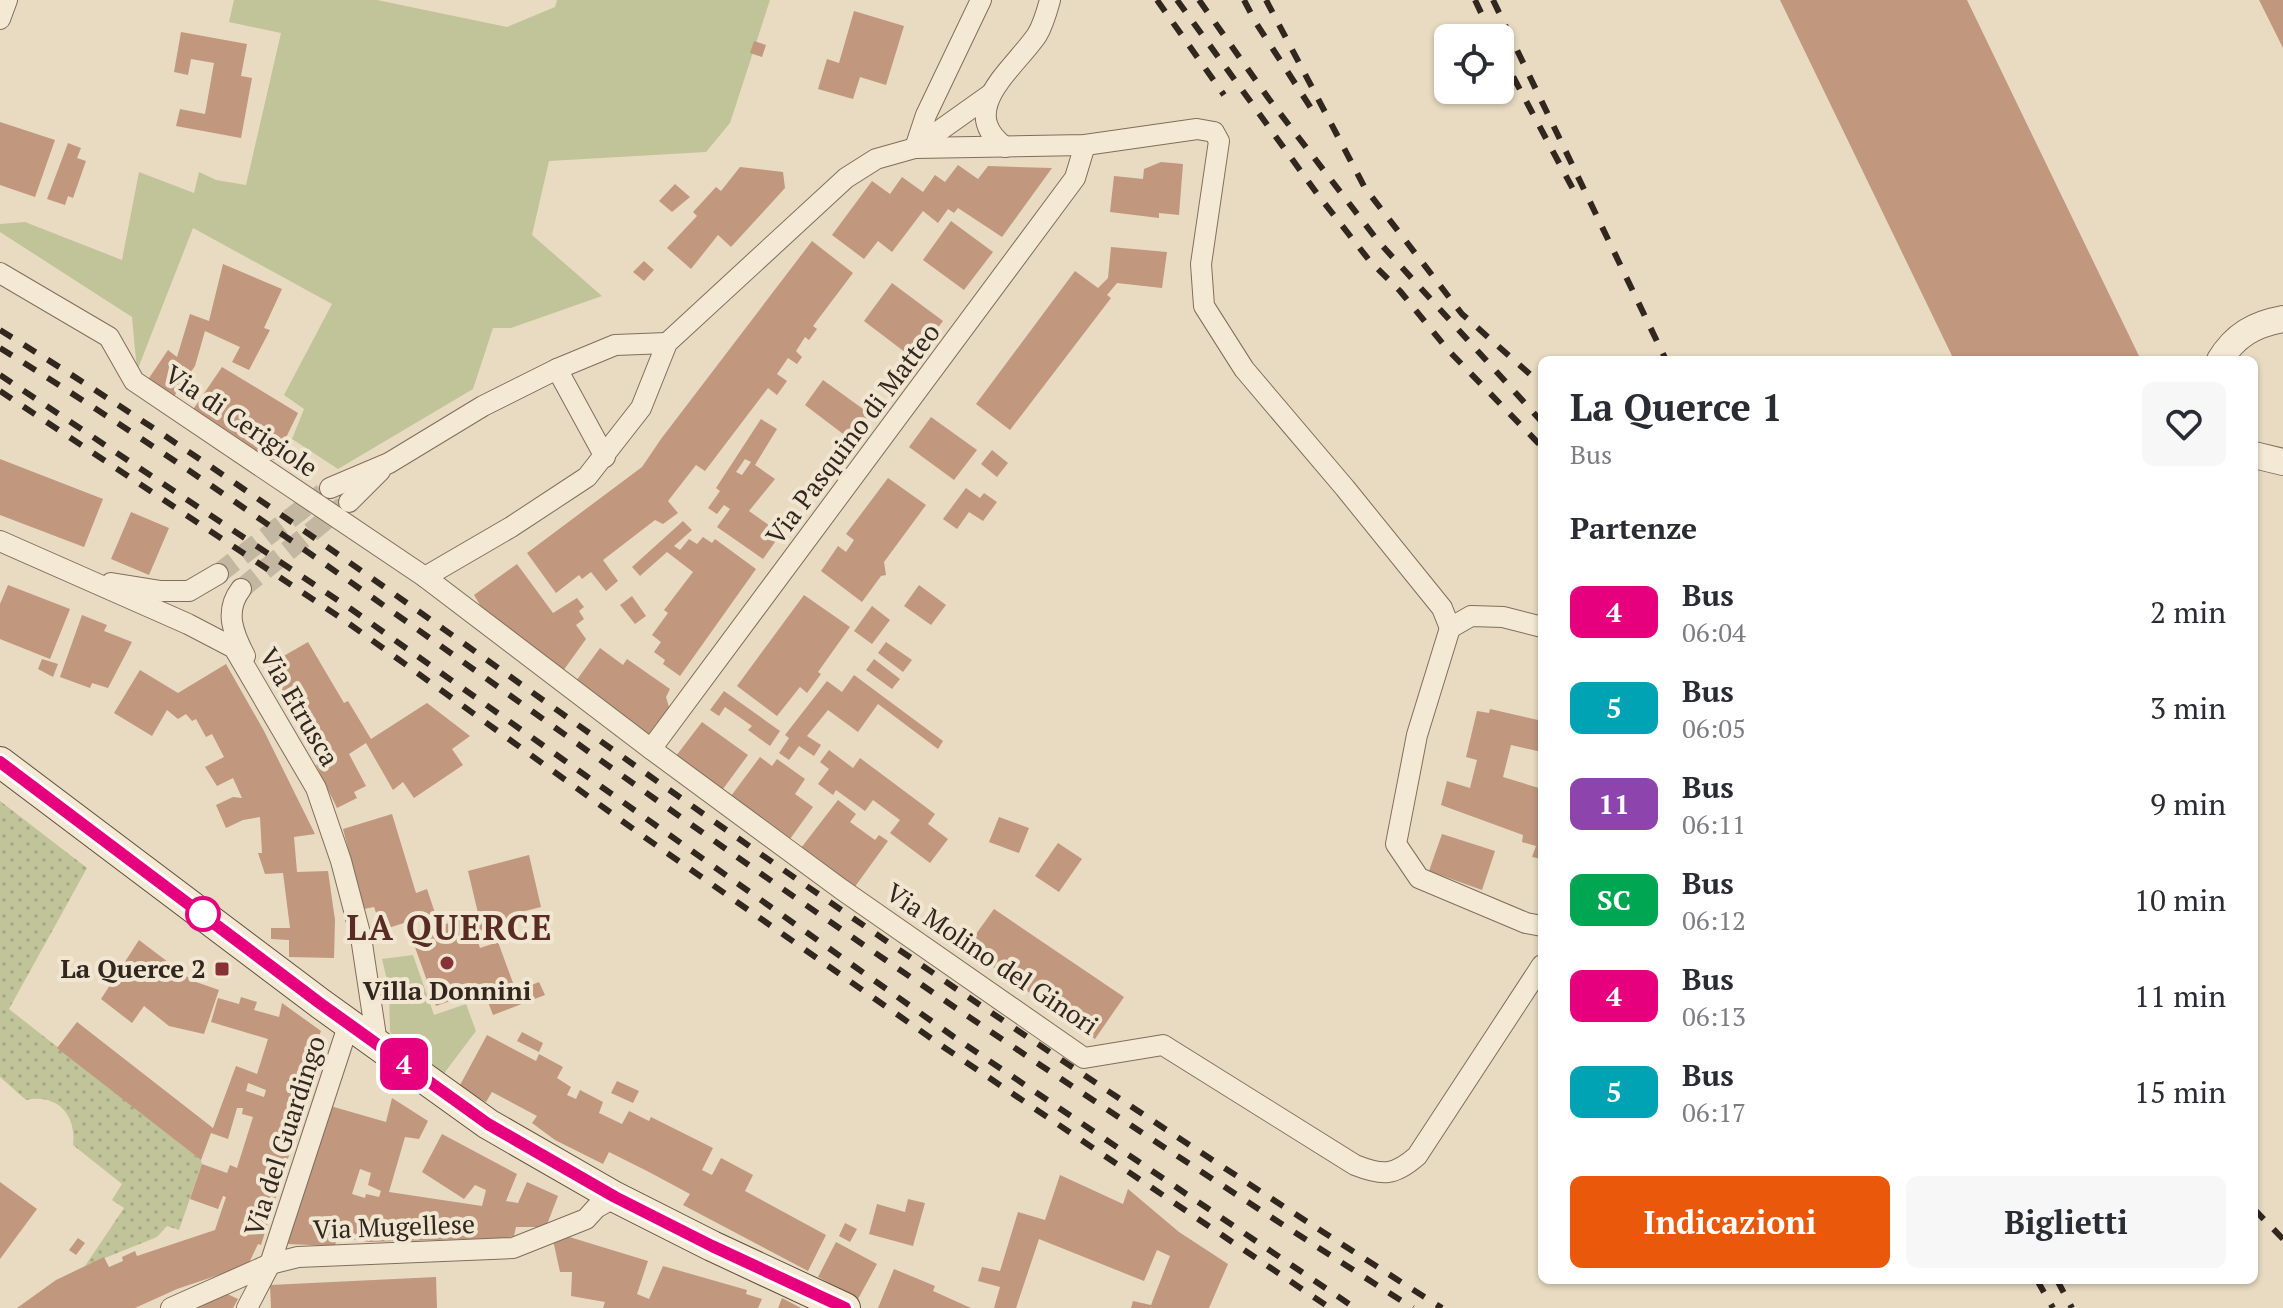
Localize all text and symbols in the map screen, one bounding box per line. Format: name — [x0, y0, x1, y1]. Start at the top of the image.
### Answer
map controls — [1434, 24, 1514, 104]
button: locate — [1434, 24, 1514, 104]
street label: Via Pasquino di Matteo — [758, 316, 947, 551]
street label: Via di Cerigiole — [159, 356, 325, 484]
text: La Querce 1 — [1570, 382, 1783, 432]
button: heart — [2142, 382, 2226, 466]
text: Bus — [1570, 437, 1612, 471]
text: Partenze — [1570, 508, 1697, 548]
text: Bus — [1682, 575, 1734, 615]
text: 2 min — [2150, 592, 2226, 632]
text: 4 — [1606, 593, 1622, 630]
text: 06:04 — [1682, 615, 1746, 649]
street label: Via Etrusca — [252, 641, 347, 772]
text: Bus — [1682, 671, 1734, 711]
text: 3 min — [2150, 688, 2226, 728]
text: 5 — [1606, 689, 1622, 726]
text: 06:05 — [1682, 711, 1746, 745]
text: Bus — [1682, 767, 1734, 807]
text: 9 min — [2150, 784, 2226, 824]
text: 11 — [1598, 785, 1630, 822]
text: 06:11 — [1682, 807, 1746, 841]
text: Bus — [1682, 863, 1734, 903]
street label: Via Molino del Ginori — [880, 875, 1105, 1042]
text: 10 min — [2134, 880, 2226, 920]
text: SC — [1597, 881, 1631, 918]
unlabelled marker — [186, 897, 220, 931]
text: 06:12 — [1682, 903, 1746, 937]
district label: LA QUERCE — [346, 905, 554, 950]
place label: La Querce 2 — [61, 951, 206, 985]
marker: Villa Donnini — [438, 954, 456, 972]
text: Bus — [1682, 959, 1734, 999]
marker: La Querce 2 — [213, 960, 231, 978]
place label: Villa Donnini — [363, 973, 531, 1007]
text: 11 min — [2134, 976, 2226, 1016]
text: 4 — [1606, 977, 1622, 1014]
text: 06:13 — [1682, 999, 1746, 1033]
street label: Via del Guardingo — [236, 1031, 332, 1240]
line badge: 4 — [378, 1038, 430, 1090]
text: 4 — [396, 1045, 412, 1082]
text: Bus — [1682, 1055, 1734, 1095]
text: 15 min — [2134, 1072, 2226, 1112]
text: 5 — [1606, 1073, 1622, 1110]
text: 06:17 — [1682, 1095, 1746, 1129]
button: Indicazioni — [1570, 1176, 1890, 1268]
button: Biglietti — [1906, 1176, 2226, 1268]
street label: Via Mugellese — [312, 1206, 476, 1246]

